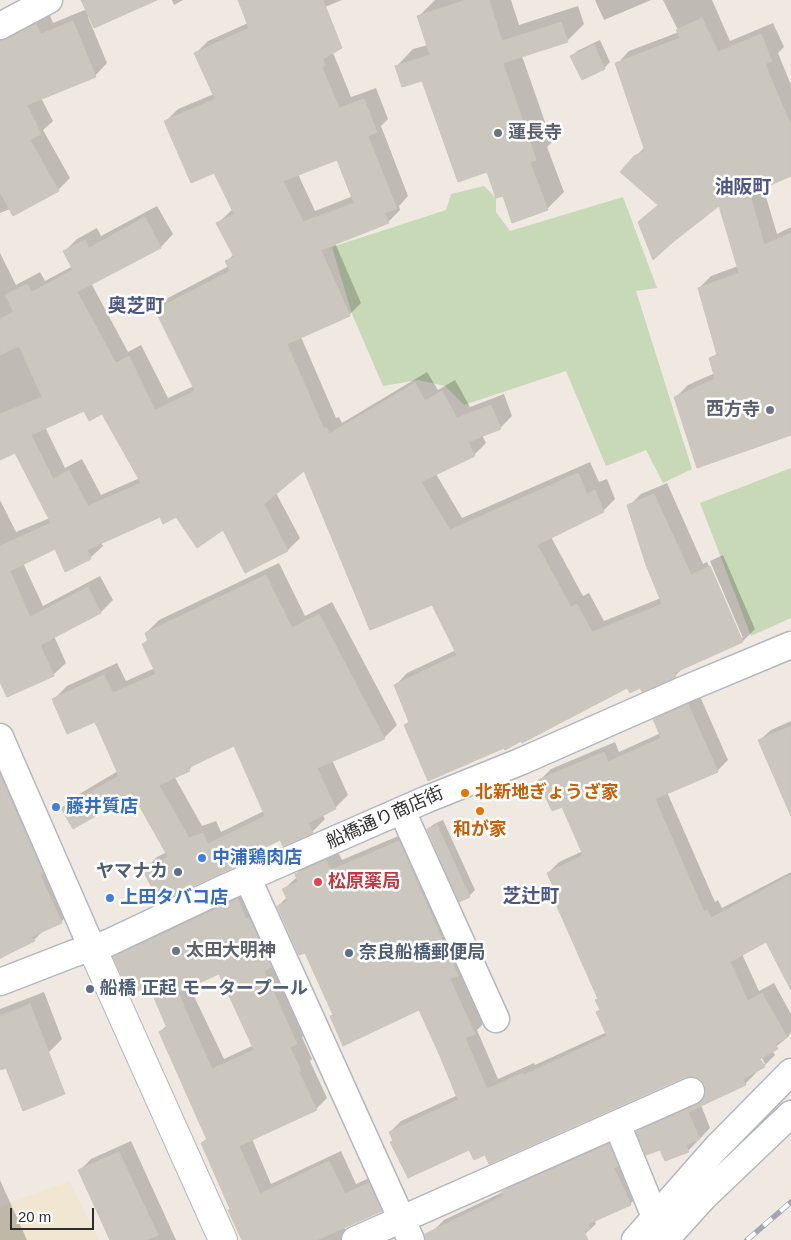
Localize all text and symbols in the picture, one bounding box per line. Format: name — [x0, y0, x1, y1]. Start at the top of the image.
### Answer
place label: 蓮長寺 — [508, 122, 562, 144]
marker: 蓮長寺 — [492, 127, 504, 139]
district label: 油阪町 — [715, 177, 771, 199]
district label: 奥芝町 — [108, 296, 164, 318]
place label: 西方寺 — [706, 399, 760, 421]
marker: 西方寺 — [764, 404, 776, 416]
place label: 北新地ぎょうざ家 — [475, 782, 619, 804]
street label: 船橋通り商店街 — [323, 783, 447, 853]
marker: 北新地ぎょうざ家 — [459, 787, 471, 799]
place label: 藤井質店 — [66, 796, 138, 818]
marker: 藤井質店 — [50, 801, 62, 813]
marker: 和が家 — [474, 805, 486, 817]
place label: 和が家 — [453, 819, 507, 841]
place label: 中浦鶏肉店 — [212, 847, 302, 869]
marker: 中浦鶏肉店 — [196, 852, 208, 864]
place label: ヤマナカ — [96, 861, 168, 883]
marker: ヤマナカ — [172, 866, 184, 878]
place label: 松原薬局 — [328, 871, 400, 893]
marker: 松原薬局 — [312, 876, 324, 888]
district label: 芝辻町 — [503, 886, 559, 908]
place label: 上田タバコ店 — [120, 887, 228, 909]
marker: 上田タバコ店 — [104, 892, 116, 904]
place label: 太田大明神 — [186, 940, 276, 962]
place label: 奈良船橋郵便局 — [359, 942, 485, 964]
marker: 太田大明神 — [170, 945, 182, 957]
marker: 奈良船橋郵便局 — [343, 947, 355, 959]
place label: 船橋 正起 モータープール — [100, 978, 308, 1000]
marker: 船橋 正起 モータープール — [84, 983, 96, 995]
scale bar — [12, 1198, 96, 1230]
text: 20 m — [18, 1208, 51, 1225]

